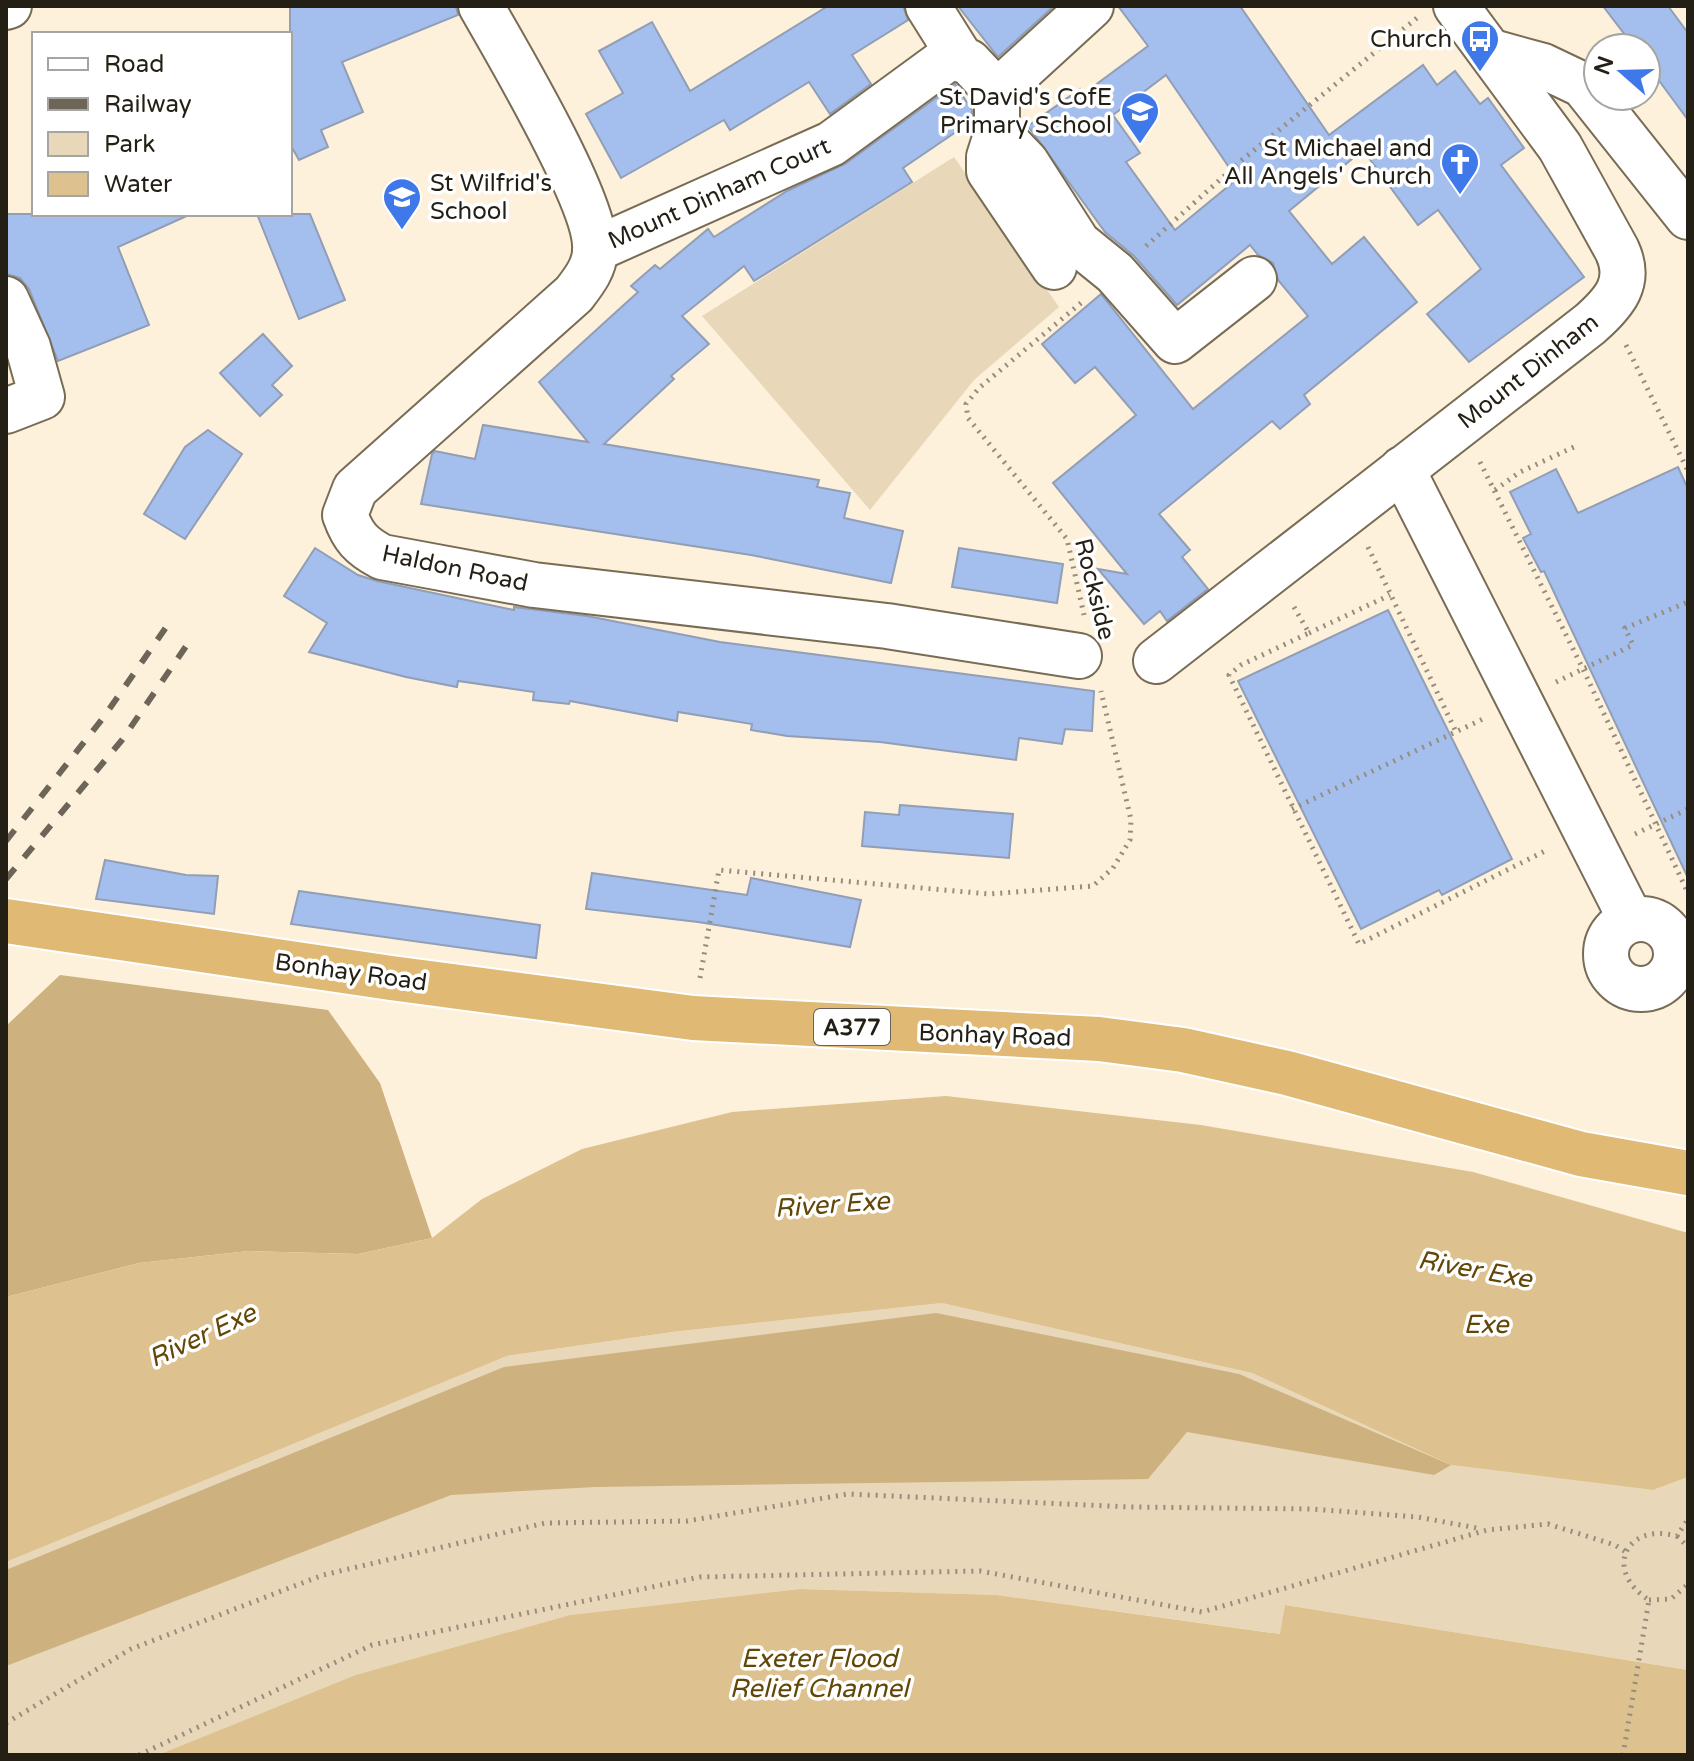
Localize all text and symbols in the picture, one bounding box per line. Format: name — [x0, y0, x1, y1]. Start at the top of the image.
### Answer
bus stop icon: Church — [1459, 18, 1501, 73]
place label: Church — [1370, 25, 1452, 54]
legend — [32, 32, 292, 216]
north arrow — [1582, 32, 1662, 112]
text: Road — [104, 50, 164, 79]
text: N — [1589, 53, 1619, 78]
place label: St David's CofE Primary School — [939, 83, 1112, 140]
text: Railway — [104, 90, 192, 119]
school or university icon: St David's CofE Primary School — [1119, 90, 1161, 145]
text: Park — [104, 130, 155, 159]
street label: Mount Dinham Court — [603, 131, 835, 256]
place label: St Michael and All Angels' Church — [1224, 134, 1432, 191]
church icon: St Michael and All Angels' Church — [1439, 141, 1481, 196]
place label: St Wilfrid's School — [430, 169, 552, 226]
text: Water — [104, 170, 173, 199]
school or university icon: St Wilfrid's School — [381, 176, 423, 231]
street label: Mount Dinham — [1452, 308, 1604, 435]
street label: Rockside — [1068, 535, 1121, 643]
street label: Haldon Road — [379, 539, 531, 598]
street label: Bonhay Road — [273, 947, 429, 998]
road number: A377 — [814, 1009, 890, 1045]
street label: Bonhay Road — [918, 1018, 1072, 1053]
water label: River Exe — [774, 1185, 892, 1224]
water label: River Exe — [1416, 1244, 1536, 1295]
water label: River Exe — [144, 1297, 262, 1374]
water label: Exe — [1463, 1309, 1510, 1340]
water label: Exeter Flood Relief Channel — [730, 1643, 912, 1704]

